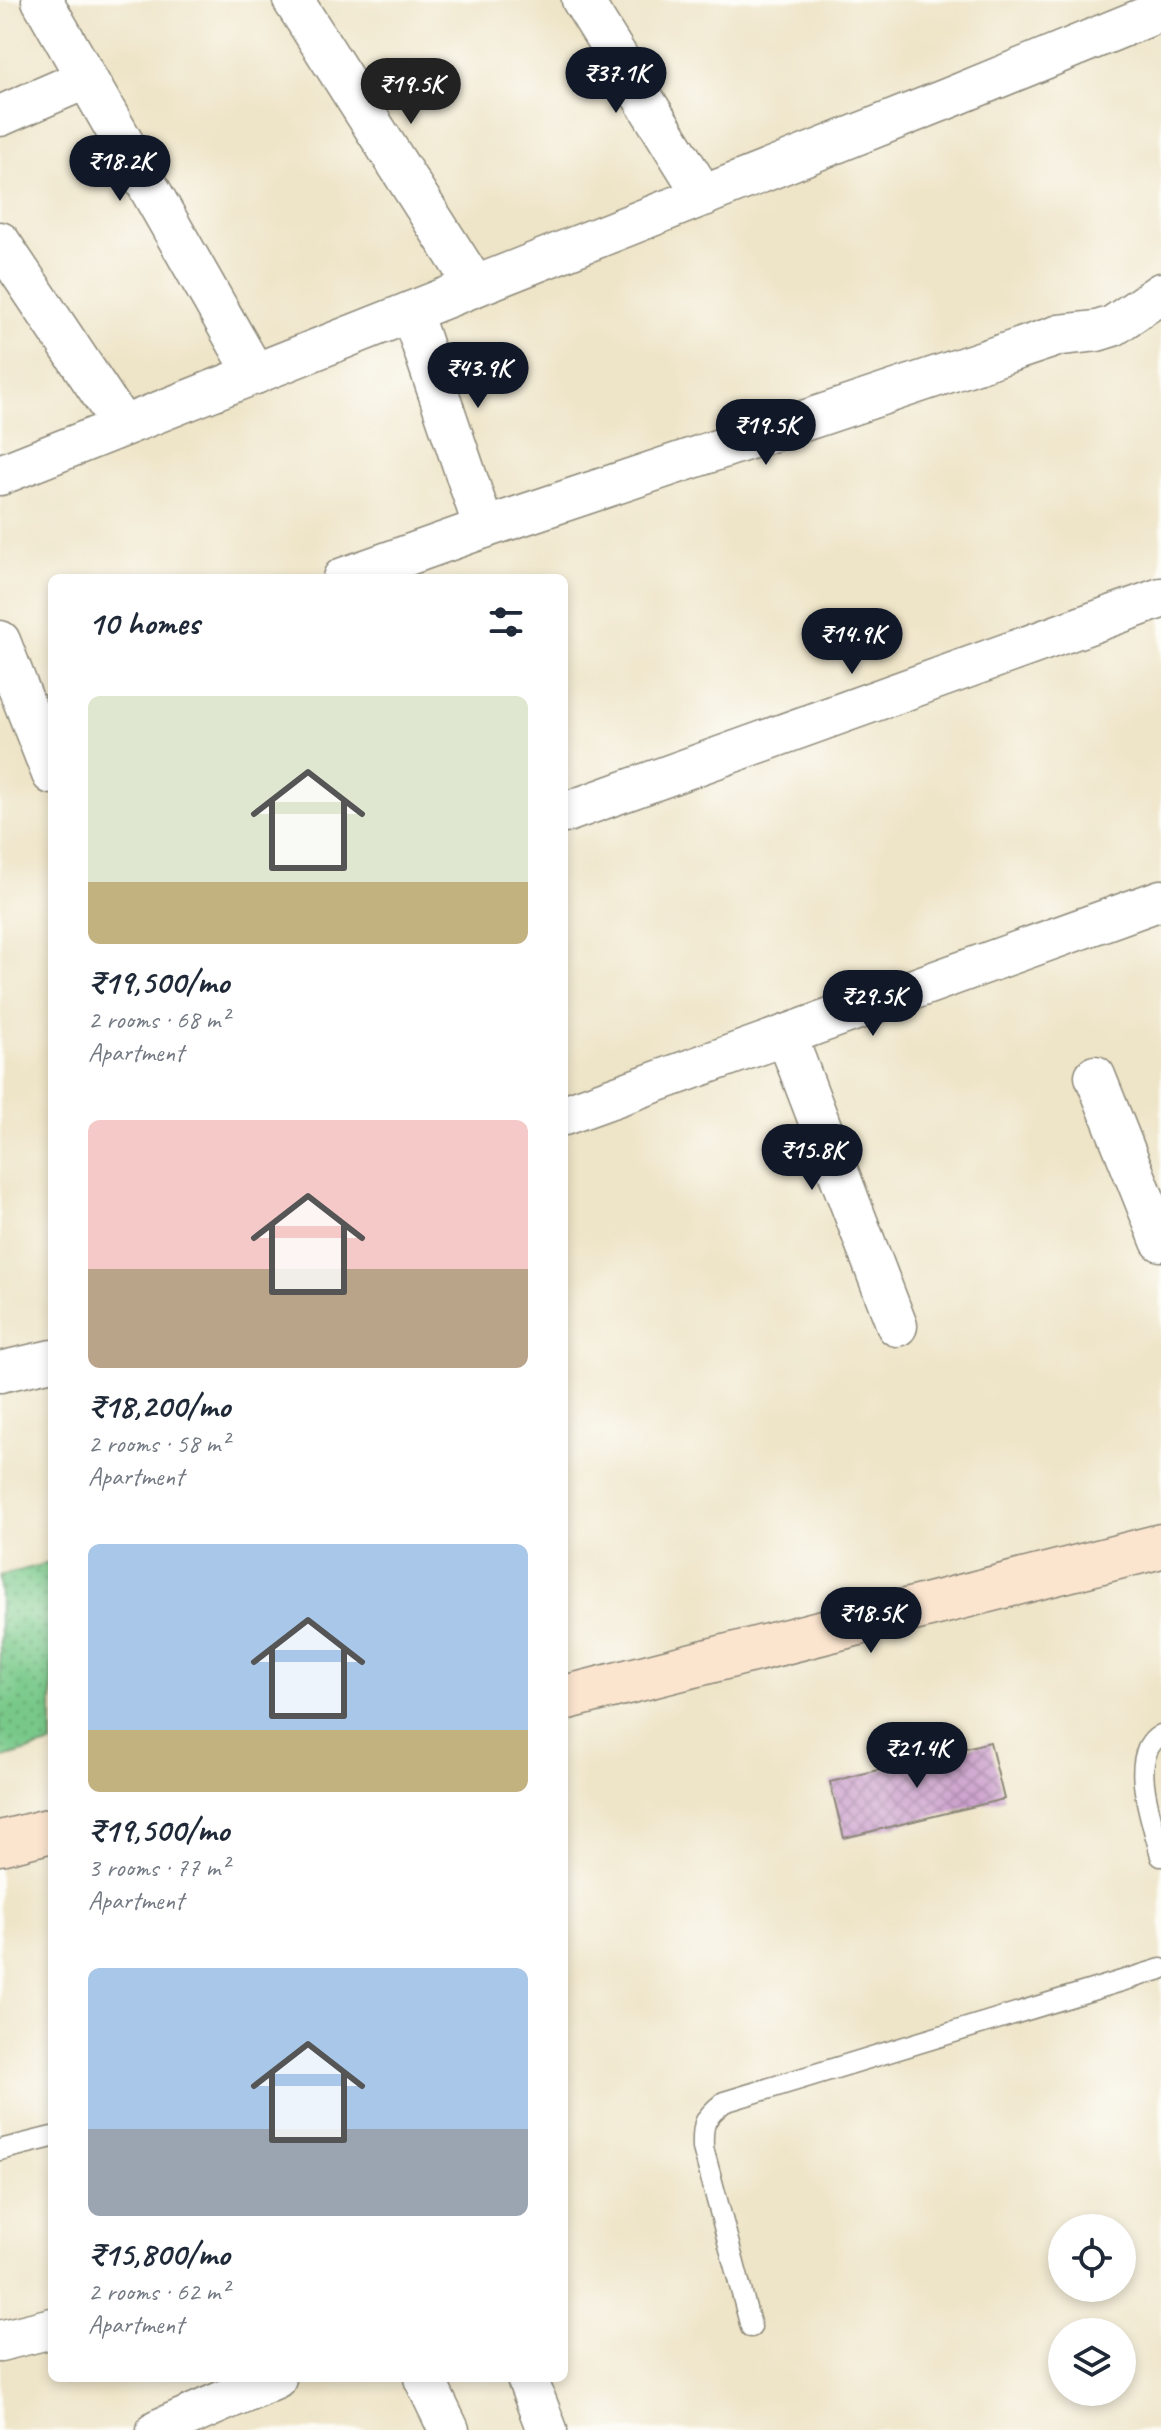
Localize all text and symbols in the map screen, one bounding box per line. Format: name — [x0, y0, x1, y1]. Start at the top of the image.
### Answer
pin: ₹37.1K — [551, 47, 681, 115]
text: ₹37.1K — [583, 56, 649, 89]
pin: ₹19.5K — [346, 58, 476, 126]
text: ₹19.5K — [379, 67, 443, 100]
pin: ₹18.2K — [55, 135, 185, 203]
text: ₹18.2K — [87, 144, 153, 177]
pin: ₹43.9K — [413, 342, 543, 410]
text: ₹43.9K — [446, 351, 510, 384]
pin: ₹19.5K — [701, 399, 831, 467]
text: ₹19.5K — [734, 408, 798, 441]
icon: filters — [484, 600, 528, 644]
text: 10 homes — [88, 601, 199, 644]
pin: ₹14.9K — [787, 608, 917, 676]
text: ₹14.9K — [820, 617, 884, 650]
icon: home — [236, 748, 380, 892]
text: ₹19,500/mo — [88, 960, 229, 1003]
pin: ₹29.5K — [808, 970, 938, 1038]
text: ₹29.5K — [841, 979, 905, 1012]
text: 2 rooms · 68 m² — [88, 1003, 229, 1036]
text: Apartment — [88, 1036, 184, 1069]
pin: ₹15.8K — [747, 1124, 877, 1192]
text: ₹15.8K — [780, 1133, 844, 1166]
icon: home — [236, 1172, 380, 1316]
text: ₹18,200/mo — [88, 1384, 230, 1427]
text: 2 rooms · 58 m² — [88, 1427, 229, 1460]
text: Apartment — [88, 1460, 184, 1493]
pin: ₹18.5K — [806, 1587, 936, 1655]
icon: home — [236, 1596, 380, 1740]
text: ₹18.5K — [839, 1596, 903, 1629]
pin: ₹21.4K — [852, 1722, 982, 1790]
text: ₹21.4K — [884, 1731, 950, 1764]
text: ₹19,500/mo — [88, 1808, 229, 1851]
text: 3 rooms · 77 m² — [88, 1851, 229, 1884]
text: Apartment — [88, 1884, 184, 1917]
icon: home — [236, 2020, 380, 2164]
map controls — [1048, 2214, 1136, 2406]
button: locate — [1048, 2214, 1136, 2302]
text: ₹15,800/mo — [88, 2232, 230, 2275]
text: 2 rooms · 62 m² — [88, 2275, 229, 2308]
text: Apartment — [88, 2308, 184, 2341]
button: layers — [1048, 2318, 1136, 2406]

